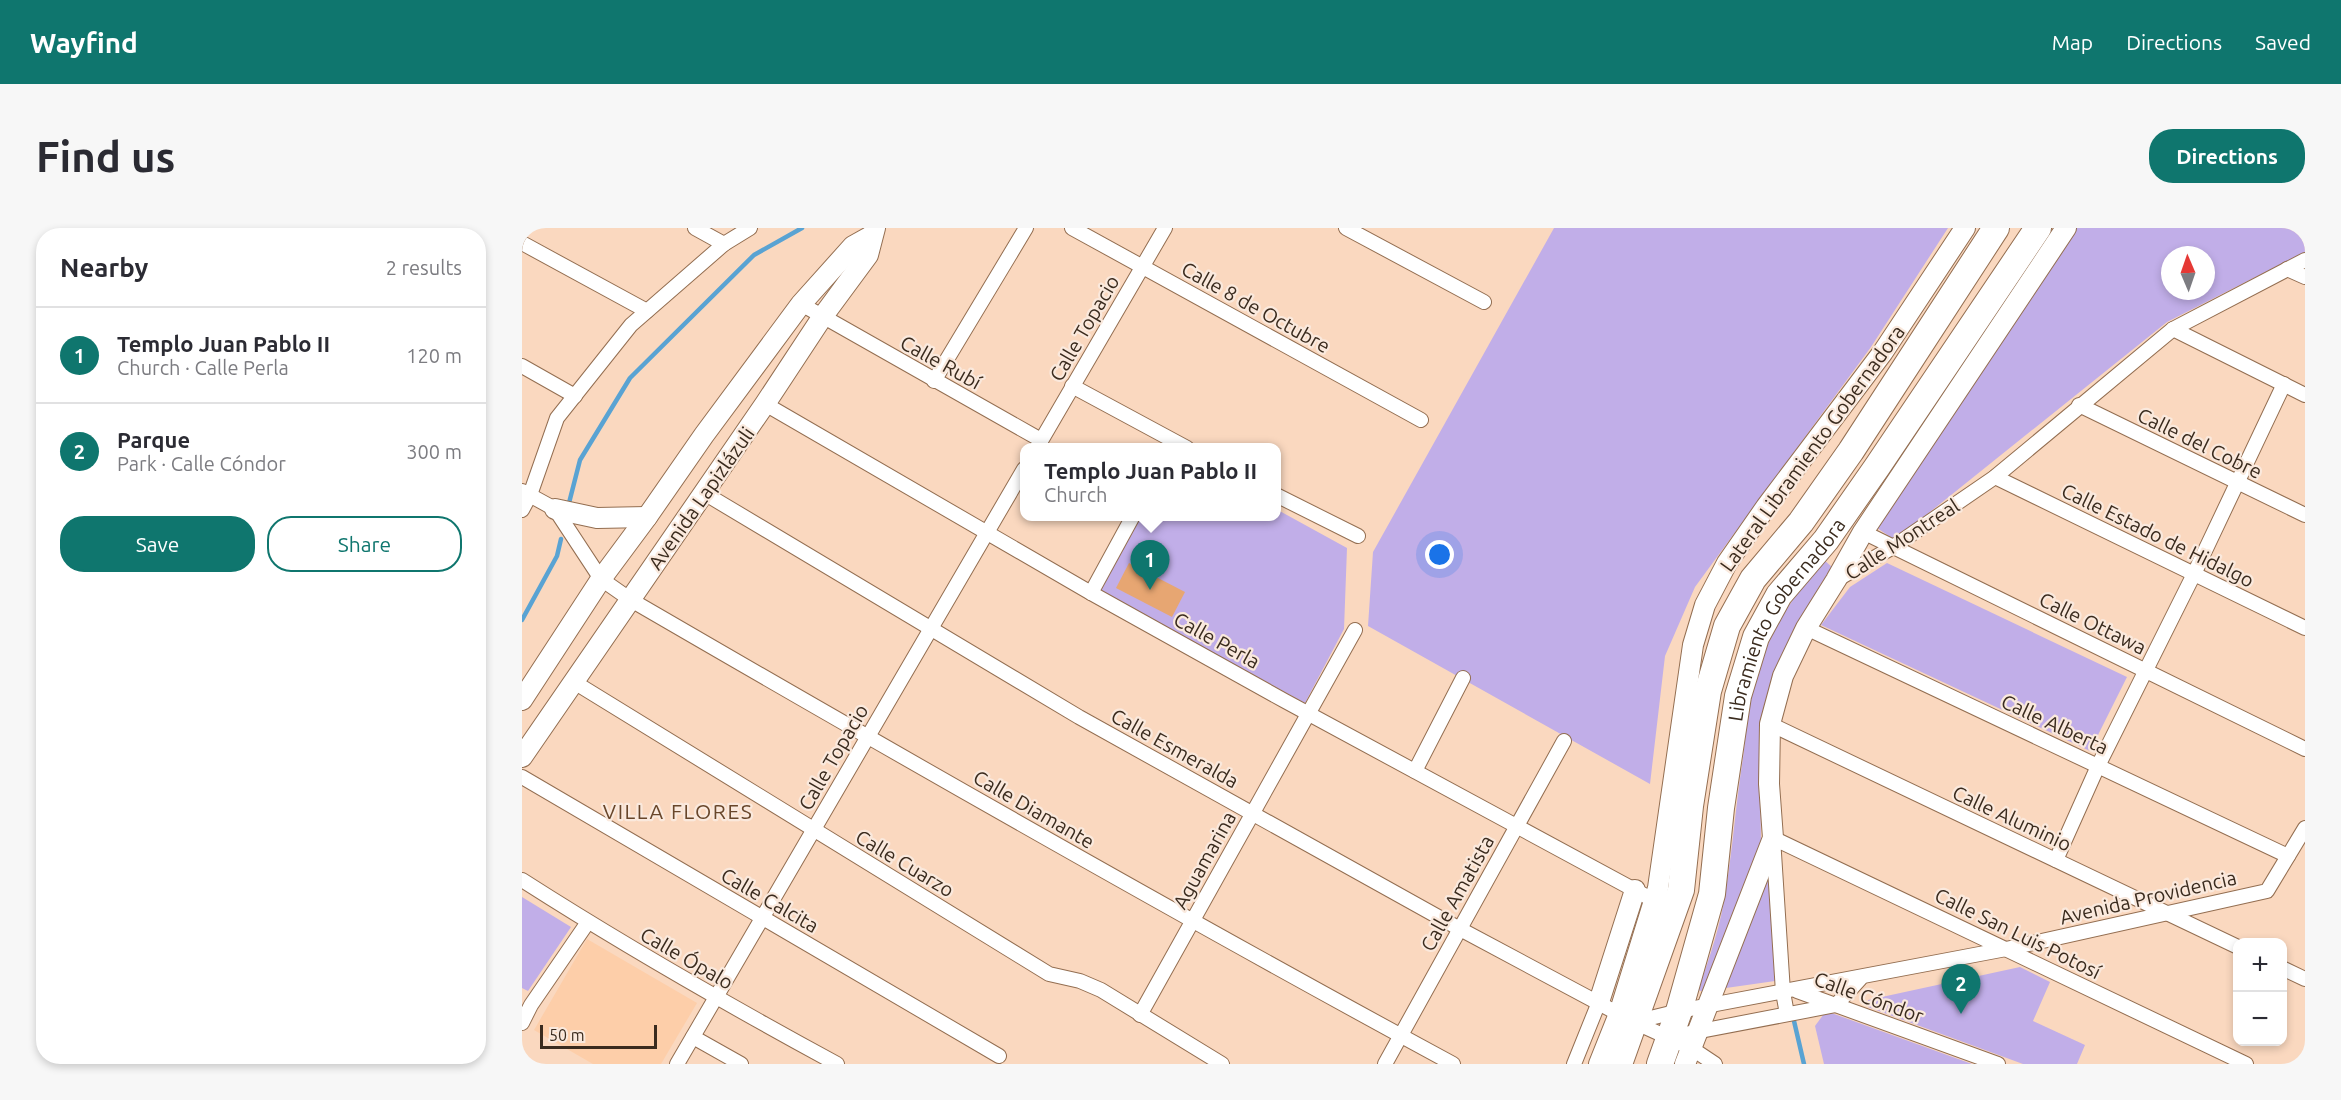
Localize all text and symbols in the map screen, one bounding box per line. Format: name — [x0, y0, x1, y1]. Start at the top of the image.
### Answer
text: Wayfind — [30, 27, 138, 58]
text: Map — [2052, 30, 2093, 54]
text: Directions — [2126, 30, 2222, 54]
text: Saved — [2255, 30, 2311, 54]
button: Directions — [2149, 129, 2305, 183]
text: Find us — [36, 133, 175, 180]
north arrow — [2161, 246, 2215, 300]
text: Nearby — [60, 253, 148, 282]
text: 2 results — [386, 256, 462, 279]
street label: Calle 8 de Octubre — [1178, 257, 1334, 357]
street label: Calle Topacio — [1044, 271, 1124, 385]
street label: Lateral Libramiento Gobernadora — [1715, 321, 1909, 575]
street label: Calle Rubí — [896, 330, 987, 394]
text: Templo Juan Pablo II — [117, 331, 330, 356]
text: 1 — [74, 344, 85, 367]
text: 120 m — [406, 344, 462, 367]
text: Church · Calle Perla — [117, 356, 289, 379]
street label: Calle del Cobre — [2134, 403, 2266, 483]
street label: Avenida Lapizlázuli — [643, 422, 759, 574]
text: Parque — [117, 427, 190, 452]
text: 2 — [74, 440, 85, 463]
text: 300 m — [406, 440, 462, 463]
popup — [1020, 443, 1281, 521]
text: Park · Calle Cóndor — [117, 452, 286, 475]
text: Templo Juan Pablo II — [1044, 458, 1257, 483]
street label: Calle Estado de Hidalgo — [2058, 478, 2258, 592]
text: Church — [1044, 483, 1107, 506]
street label: Calle Montreal — [1841, 494, 1963, 584]
street label: Libramiento Gobernadora — [1723, 514, 1849, 723]
button: Save — [60, 516, 255, 572]
button: Share — [267, 516, 462, 572]
pin: 1 — [1130, 540, 1170, 590]
your location — [1425, 540, 1454, 569]
street label: Calle Ottawa — [2036, 587, 2150, 659]
street label: Calle Perla — [1170, 607, 1264, 673]
street label: Calle Alberta — [1998, 689, 2112, 759]
street label: Calle Topacio — [793, 700, 873, 814]
street label: Calle Esmeralda — [1107, 704, 1243, 792]
street label: Calle Diamante — [969, 765, 1099, 853]
street label: Calle Aluminio — [1949, 780, 2075, 856]
district label: VILLA FLORES — [603, 799, 753, 823]
street label: Aguamarina — [1168, 807, 1240, 913]
street label: Calle Cuarzo — [852, 825, 958, 901]
street label: Calle Amatista — [1416, 831, 1498, 955]
street label: Calle Calcita — [717, 863, 823, 937]
street label: Avenida Providencia — [2057, 865, 2239, 929]
street label: Calle San Luis Potosí — [1931, 883, 2106, 984]
street label: Calle Ópalo — [637, 922, 737, 994]
map controls — [2233, 938, 2287, 1046]
button: + — [2233, 938, 2287, 992]
pin: 2 — [1942, 964, 1980, 1014]
street label: Calle Cóndor — [1811, 967, 1927, 1028]
button: − — [2233, 992, 2287, 1046]
scale bar — [540, 1022, 657, 1050]
text: 50 m — [549, 1026, 585, 1044]

